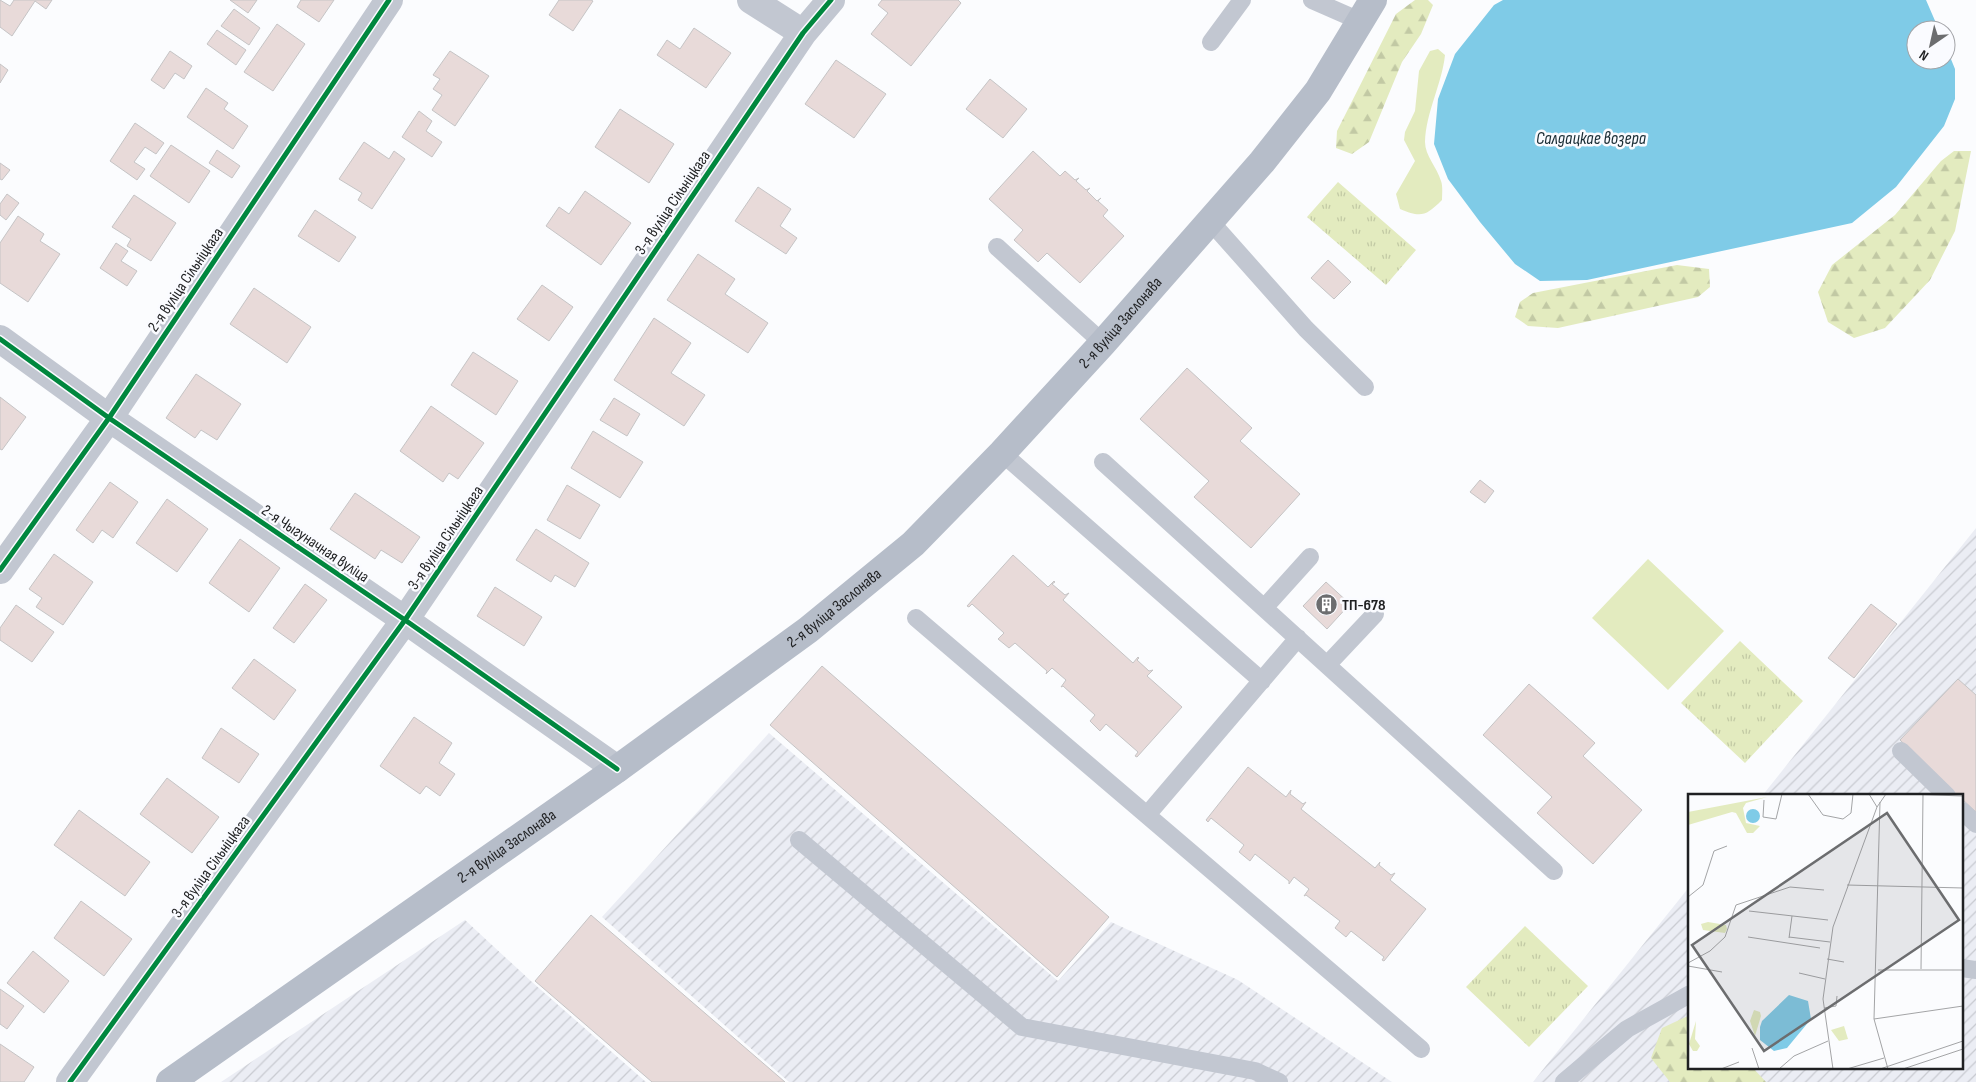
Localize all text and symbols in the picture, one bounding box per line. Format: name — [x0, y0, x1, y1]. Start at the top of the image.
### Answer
north arrow — [1906, 20, 1956, 70]
text: N — [1916, 46, 1932, 65]
water label: Салдацкае возера — [1536, 128, 1647, 149]
street label: 3-я вуліца Сільніцкага — [631, 147, 715, 259]
street label: 2-я вуліца Сільніцкага — [144, 224, 228, 336]
street label: 2-я вуліца Заслонава — [1075, 273, 1166, 372]
street label: 3-я вуліца Сільніцкага — [404, 482, 488, 594]
street label: 2-я Чыгуначная вуліца — [258, 501, 372, 587]
street label: 2-я вуліца Заслонава — [783, 564, 885, 652]
building icon: ТП-678 — [1314, 593, 1338, 617]
place label: ТП-678 — [1342, 596, 1386, 615]
inset map — [1688, 794, 1964, 1070]
street label: 2-я вуліца Заслонава — [454, 805, 560, 887]
street label: 3-я вуліца Сільніцкага — [168, 812, 254, 922]

